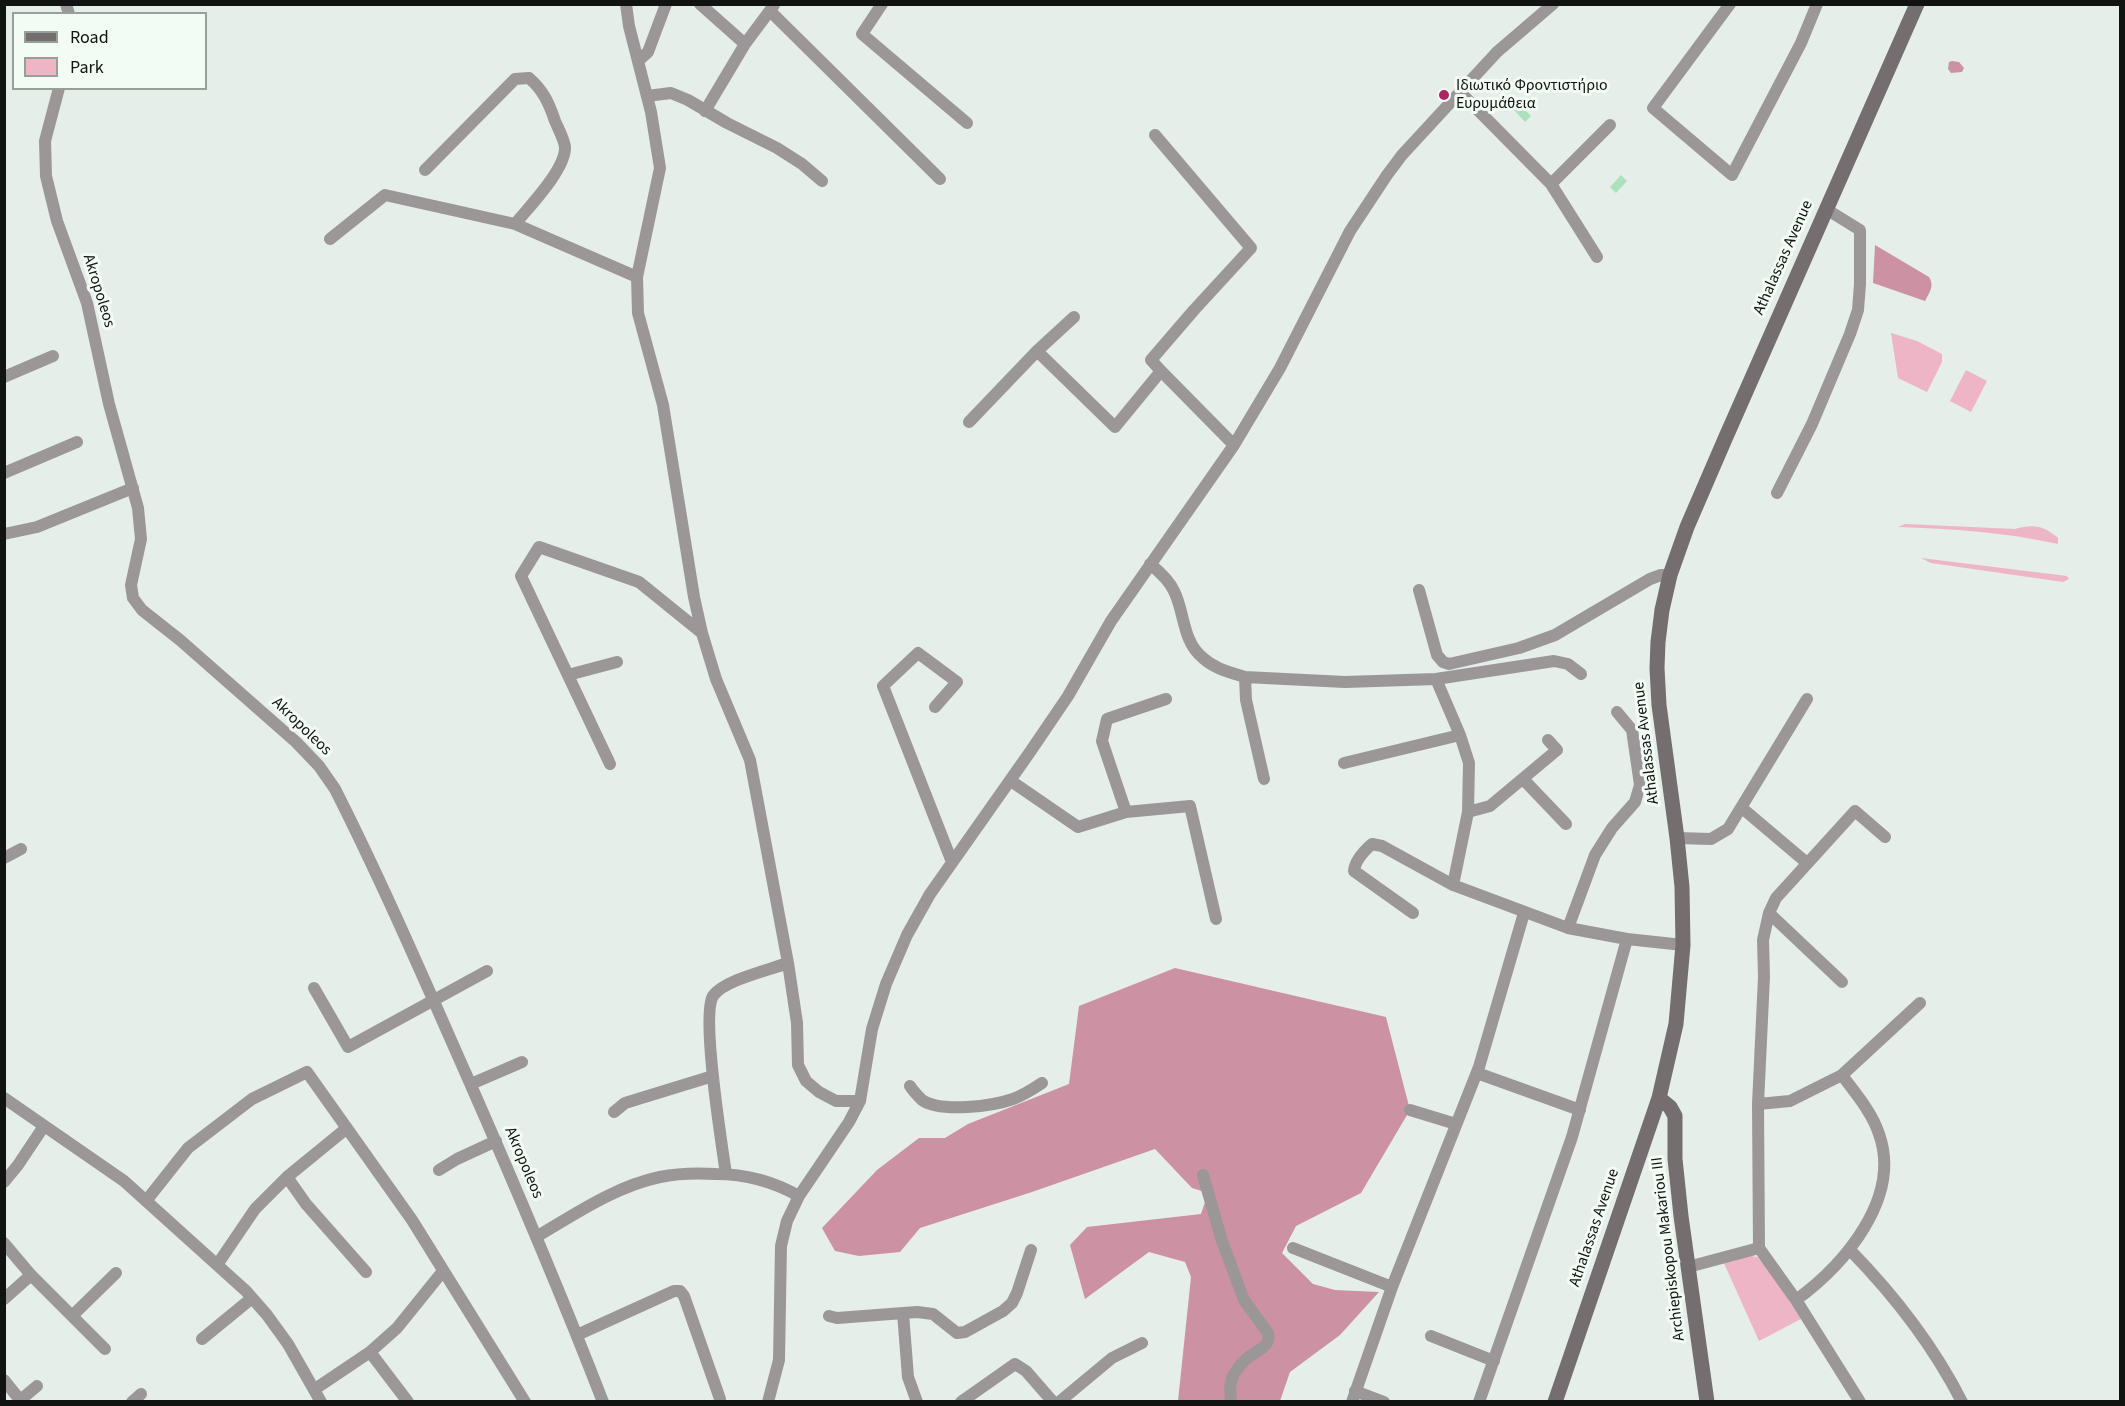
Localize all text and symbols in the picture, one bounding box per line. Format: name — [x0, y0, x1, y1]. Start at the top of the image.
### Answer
legend — [12, 12, 207, 90]
text: Road — [70, 25, 109, 50]
text: Park — [70, 55, 104, 80]
place label: Ιδιωτικό Φροντιστήριο Ευρυμάθεια — [1456, 76, 1608, 114]
marker: Ιδιωτικό Φροντιστήριο Ευρυμάθεια — [1437, 88, 1451, 102]
street label: Athalassas Avenue — [1750, 198, 1818, 318]
street label: Akropoleos — [78, 252, 118, 330]
street label: Athalassas Avenue — [1630, 681, 1664, 805]
street label: Akropoleos — [267, 694, 335, 760]
street label: Akropoleos — [499, 1124, 547, 1202]
street label: Archiepiskopou Makariou III — [1648, 1156, 1690, 1342]
street label: Athalassas Avenue — [1566, 1166, 1624, 1290]

